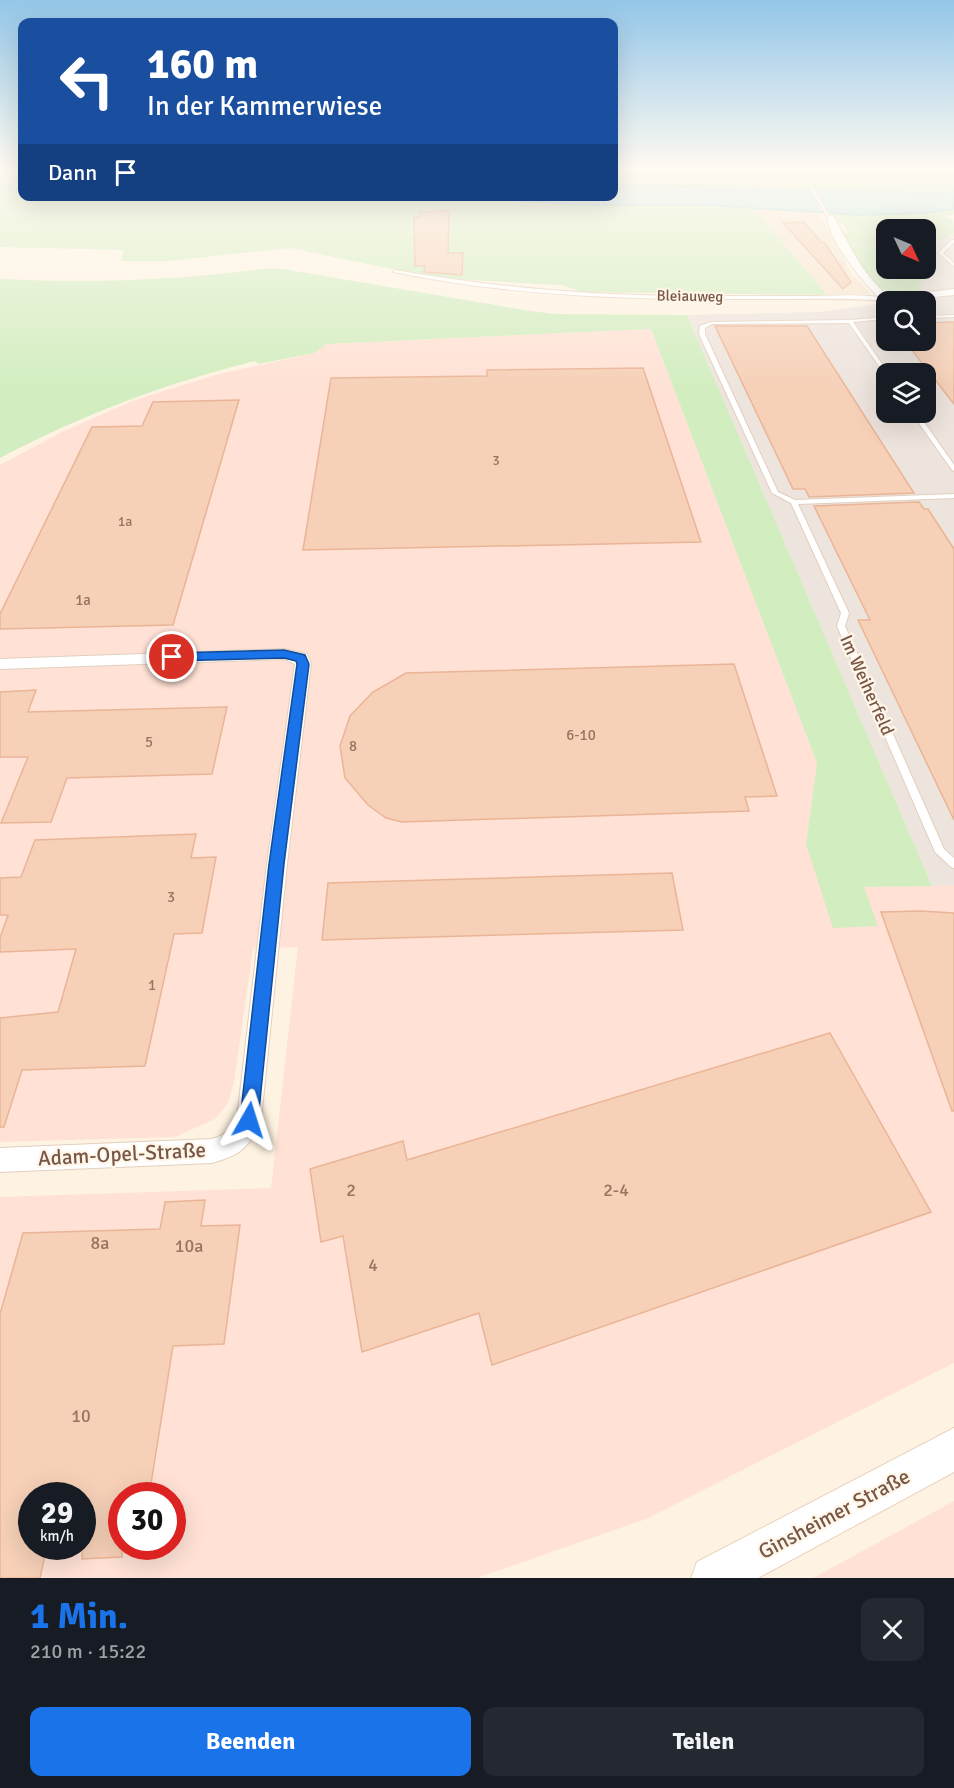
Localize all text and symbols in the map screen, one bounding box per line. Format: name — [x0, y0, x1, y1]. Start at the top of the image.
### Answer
text: 160 m — [147, 39, 258, 90]
icon: left — [48, 42, 126, 120]
text: In der Kammerwiese — [147, 90, 382, 123]
icon: arrive — [109, 156, 142, 189]
text: Dann — [48, 159, 97, 186]
north arrow — [876, 219, 936, 279]
map controls — [876, 219, 936, 423]
street label: Bleiauweg — [656, 286, 724, 306]
button: search — [876, 291, 936, 351]
button: layers — [876, 363, 936, 423]
house number: 3 — [492, 452, 500, 469]
house number: 1a — [118, 513, 132, 530]
house number: 1a — [75, 591, 91, 609]
pin — [146, 631, 197, 682]
street label: Im Weiherfeld — [835, 631, 899, 739]
icon: arrive — [155, 640, 188, 673]
house number: 6-10 — [566, 726, 596, 744]
house number: 5 — [145, 733, 153, 751]
house number: 8 — [349, 737, 357, 755]
house number: 3 — [167, 888, 175, 906]
house number: 1 — [148, 976, 156, 994]
position arrow — [217, 1088, 281, 1152]
street label: Adam-Opel-Straße — [37, 1137, 207, 1171]
house number: 2 — [346, 1179, 356, 1201]
house number: 2-4 — [603, 1179, 629, 1201]
house number: 8a — [91, 1232, 109, 1254]
house number: 10a — [175, 1235, 203, 1257]
house number: 4 — [368, 1254, 378, 1276]
house number: 10 — [71, 1405, 91, 1427]
street label: Ginsheimer Straße — [754, 1463, 914, 1565]
speed limit sign: 30 — [108, 1482, 186, 1560]
text: 29 — [41, 1495, 73, 1532]
text: km/h — [40, 1527, 74, 1545]
text: 1 Min. — [30, 1594, 128, 1639]
button: close — [861, 1598, 924, 1661]
text: 210 m · 15:22 — [30, 1639, 146, 1664]
button: Beenden — [30, 1707, 471, 1776]
button: Teilen — [483, 1707, 924, 1776]

